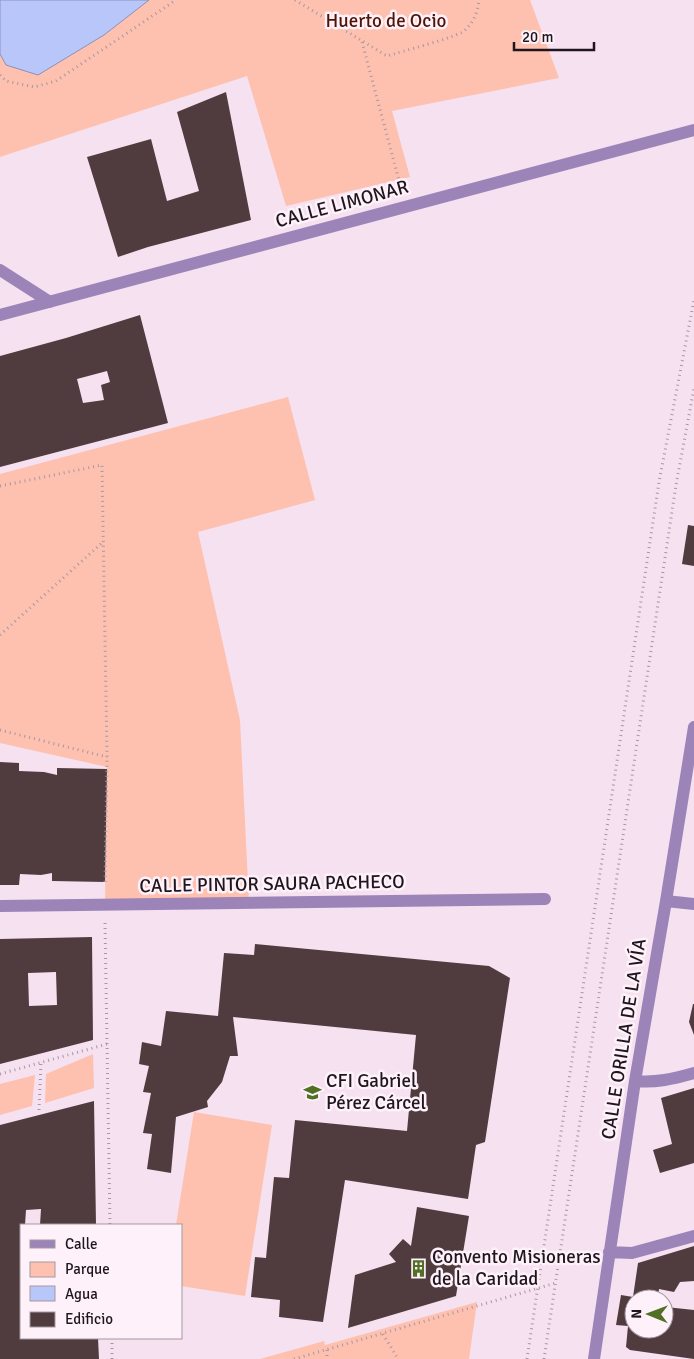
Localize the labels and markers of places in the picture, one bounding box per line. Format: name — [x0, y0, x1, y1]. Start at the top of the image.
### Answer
place label: CFI Gabriel Pérez Cárcel — [326, 1069, 426, 1115]
school or university icon: CFI Gabriel Pérez Cárcel — [302, 1082, 322, 1102]
place label: Convento Misioneras de la Caridad — [432, 1245, 601, 1291]
building icon: Convento Misioneras de la Caridad — [408, 1258, 428, 1278]

